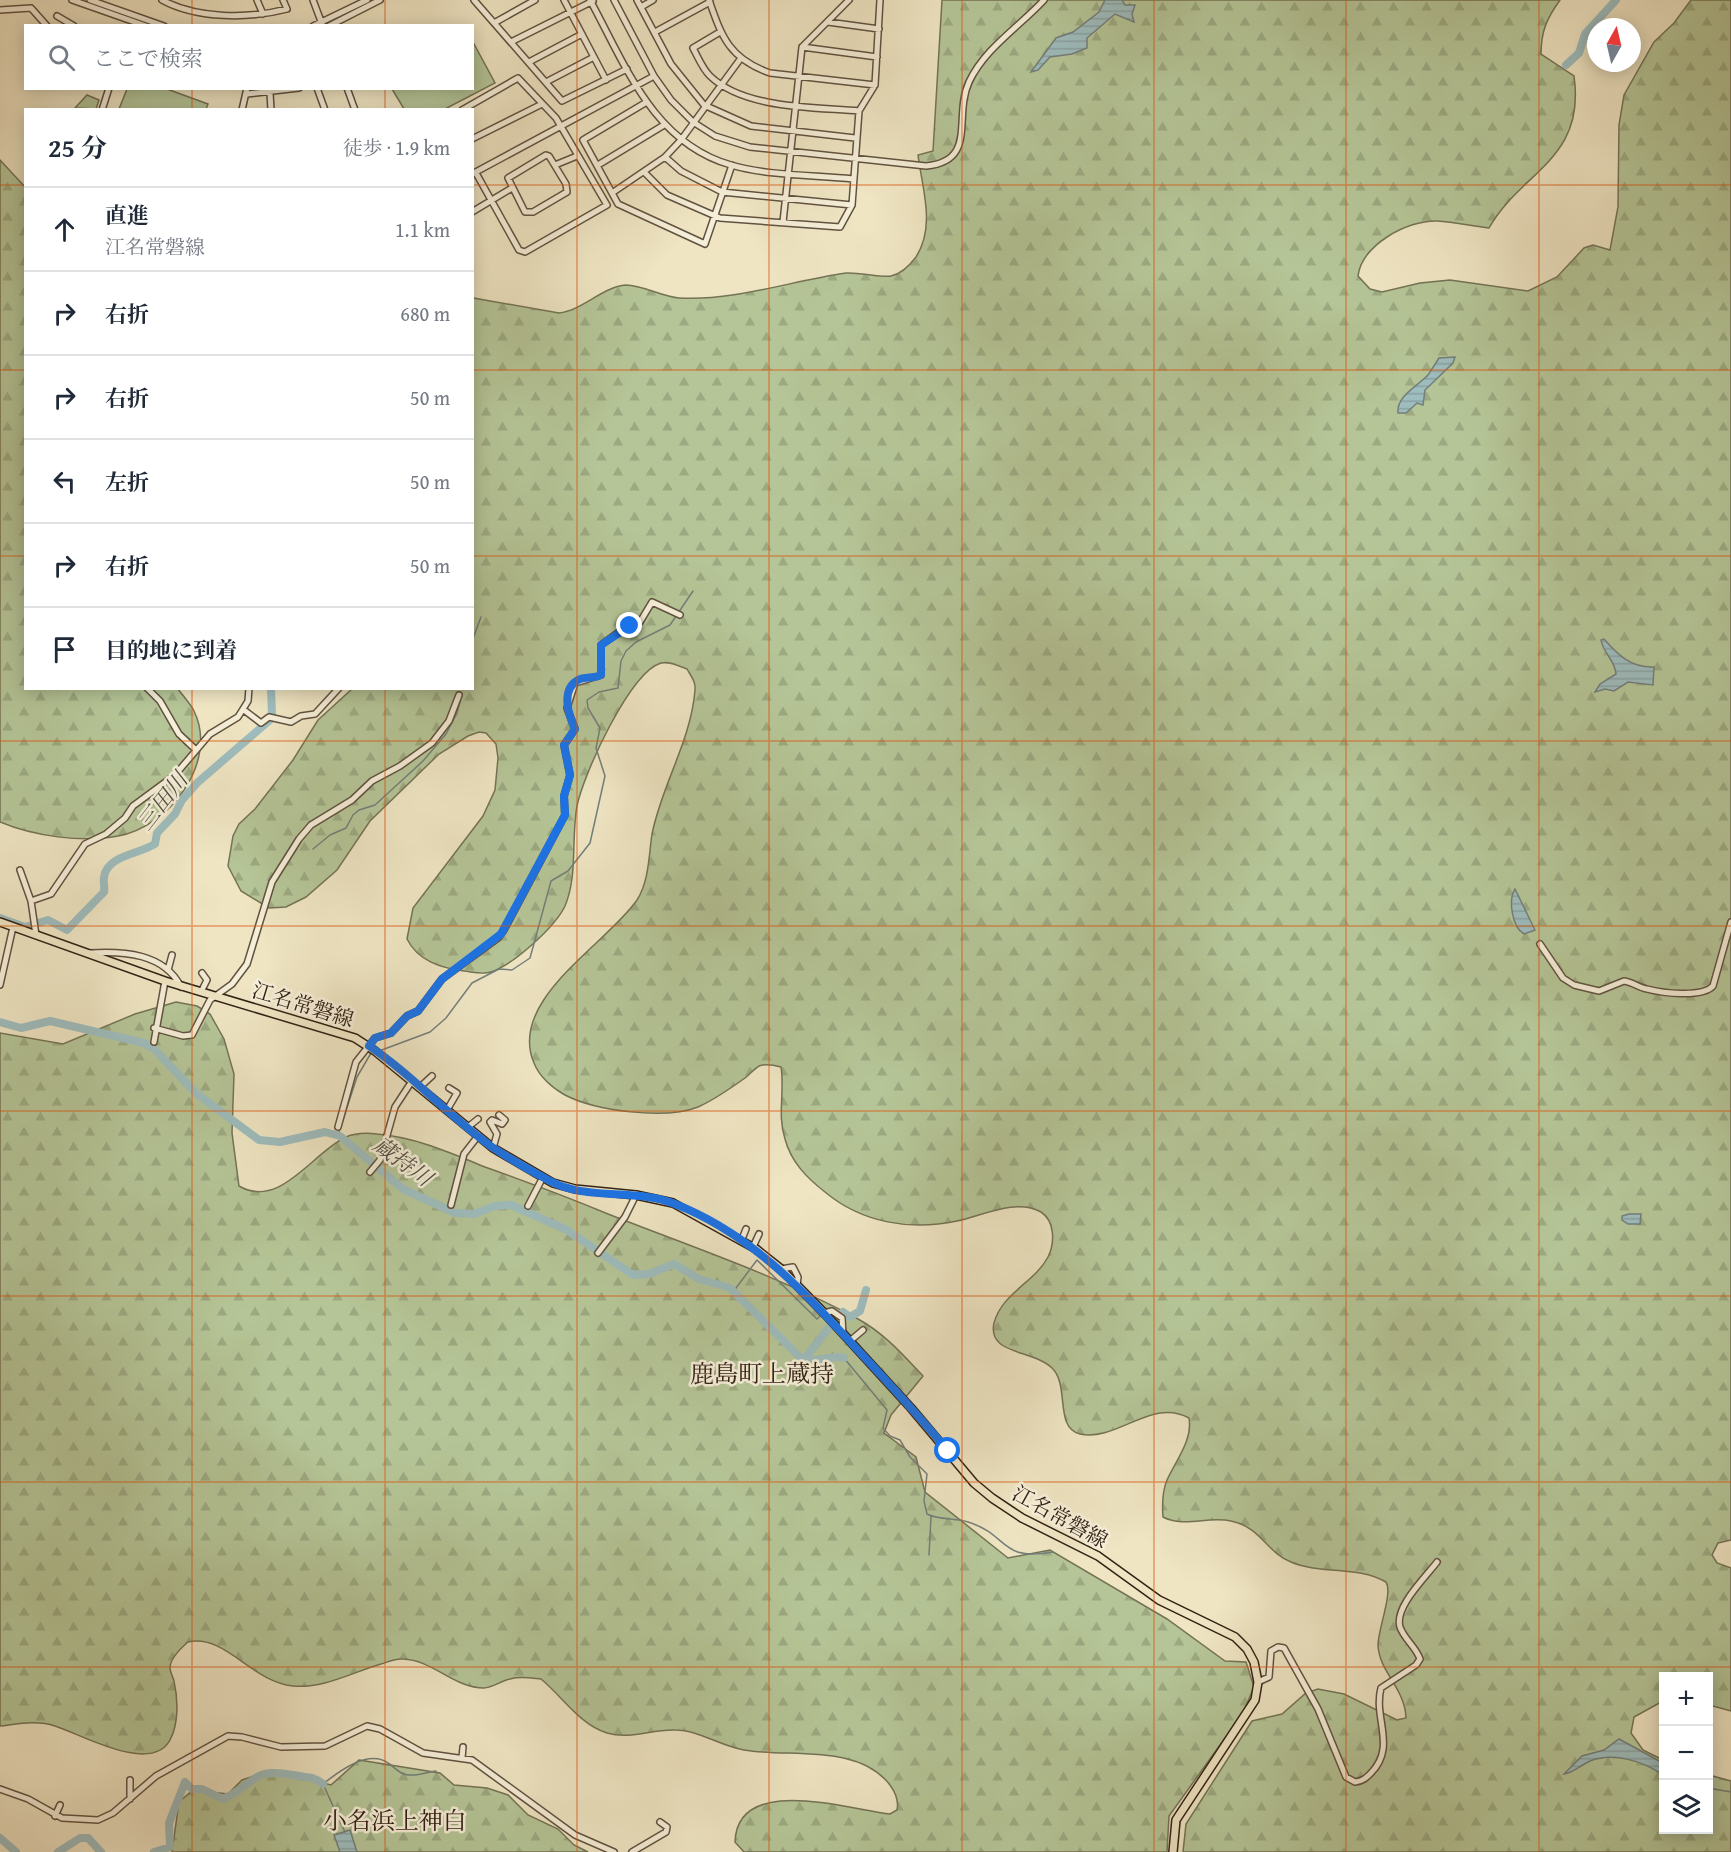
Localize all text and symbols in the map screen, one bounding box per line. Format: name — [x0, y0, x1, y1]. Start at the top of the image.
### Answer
north arrow — [1587, 18, 1641, 72]
search box — [24, 24, 474, 90]
icon: search — [45, 41, 78, 74]
text: ここで検索 — [93, 42, 203, 74]
text: 25 分 — [48, 128, 107, 167]
text: 徒歩 · 1.9 km — [343, 133, 450, 162]
text: 直進 — [105, 199, 149, 231]
icon: ahead — [48, 213, 81, 246]
text: 1.1 km — [395, 215, 450, 244]
text: 江名常磐線 — [105, 232, 205, 261]
icon: right — [48, 297, 81, 330]
text: 右折 — [105, 298, 149, 330]
text: 680 m — [400, 299, 450, 328]
icon: right — [48, 381, 81, 414]
text: 右折 — [105, 382, 149, 414]
text: 50 m — [410, 383, 450, 412]
icon: left — [48, 465, 81, 498]
text: 左折 — [105, 466, 149, 498]
text: 50 m — [410, 467, 450, 496]
icon: right — [48, 549, 81, 582]
text: 右折 — [105, 550, 149, 582]
text: 50 m — [410, 551, 450, 580]
route end — [616, 612, 642, 638]
icon: arrive — [48, 633, 81, 666]
text: 目的地に到着 — [105, 634, 237, 666]
water label: 三田川 — [129, 764, 196, 837]
street label: 江名常磐線 — [248, 974, 358, 1035]
water label: 蔵持川 — [367, 1129, 441, 1195]
district label: 鹿島町上蔵持 — [690, 1356, 834, 1391]
route start — [934, 1437, 960, 1463]
street label: 江名常磐線 — [1007, 1478, 1114, 1556]
map controls — [1659, 1672, 1713, 1834]
button: + — [1659, 1672, 1713, 1726]
button: − — [1659, 1726, 1713, 1780]
button: layers — [1659, 1780, 1713, 1834]
district label: 小名浜上神白 — [323, 1803, 467, 1838]

